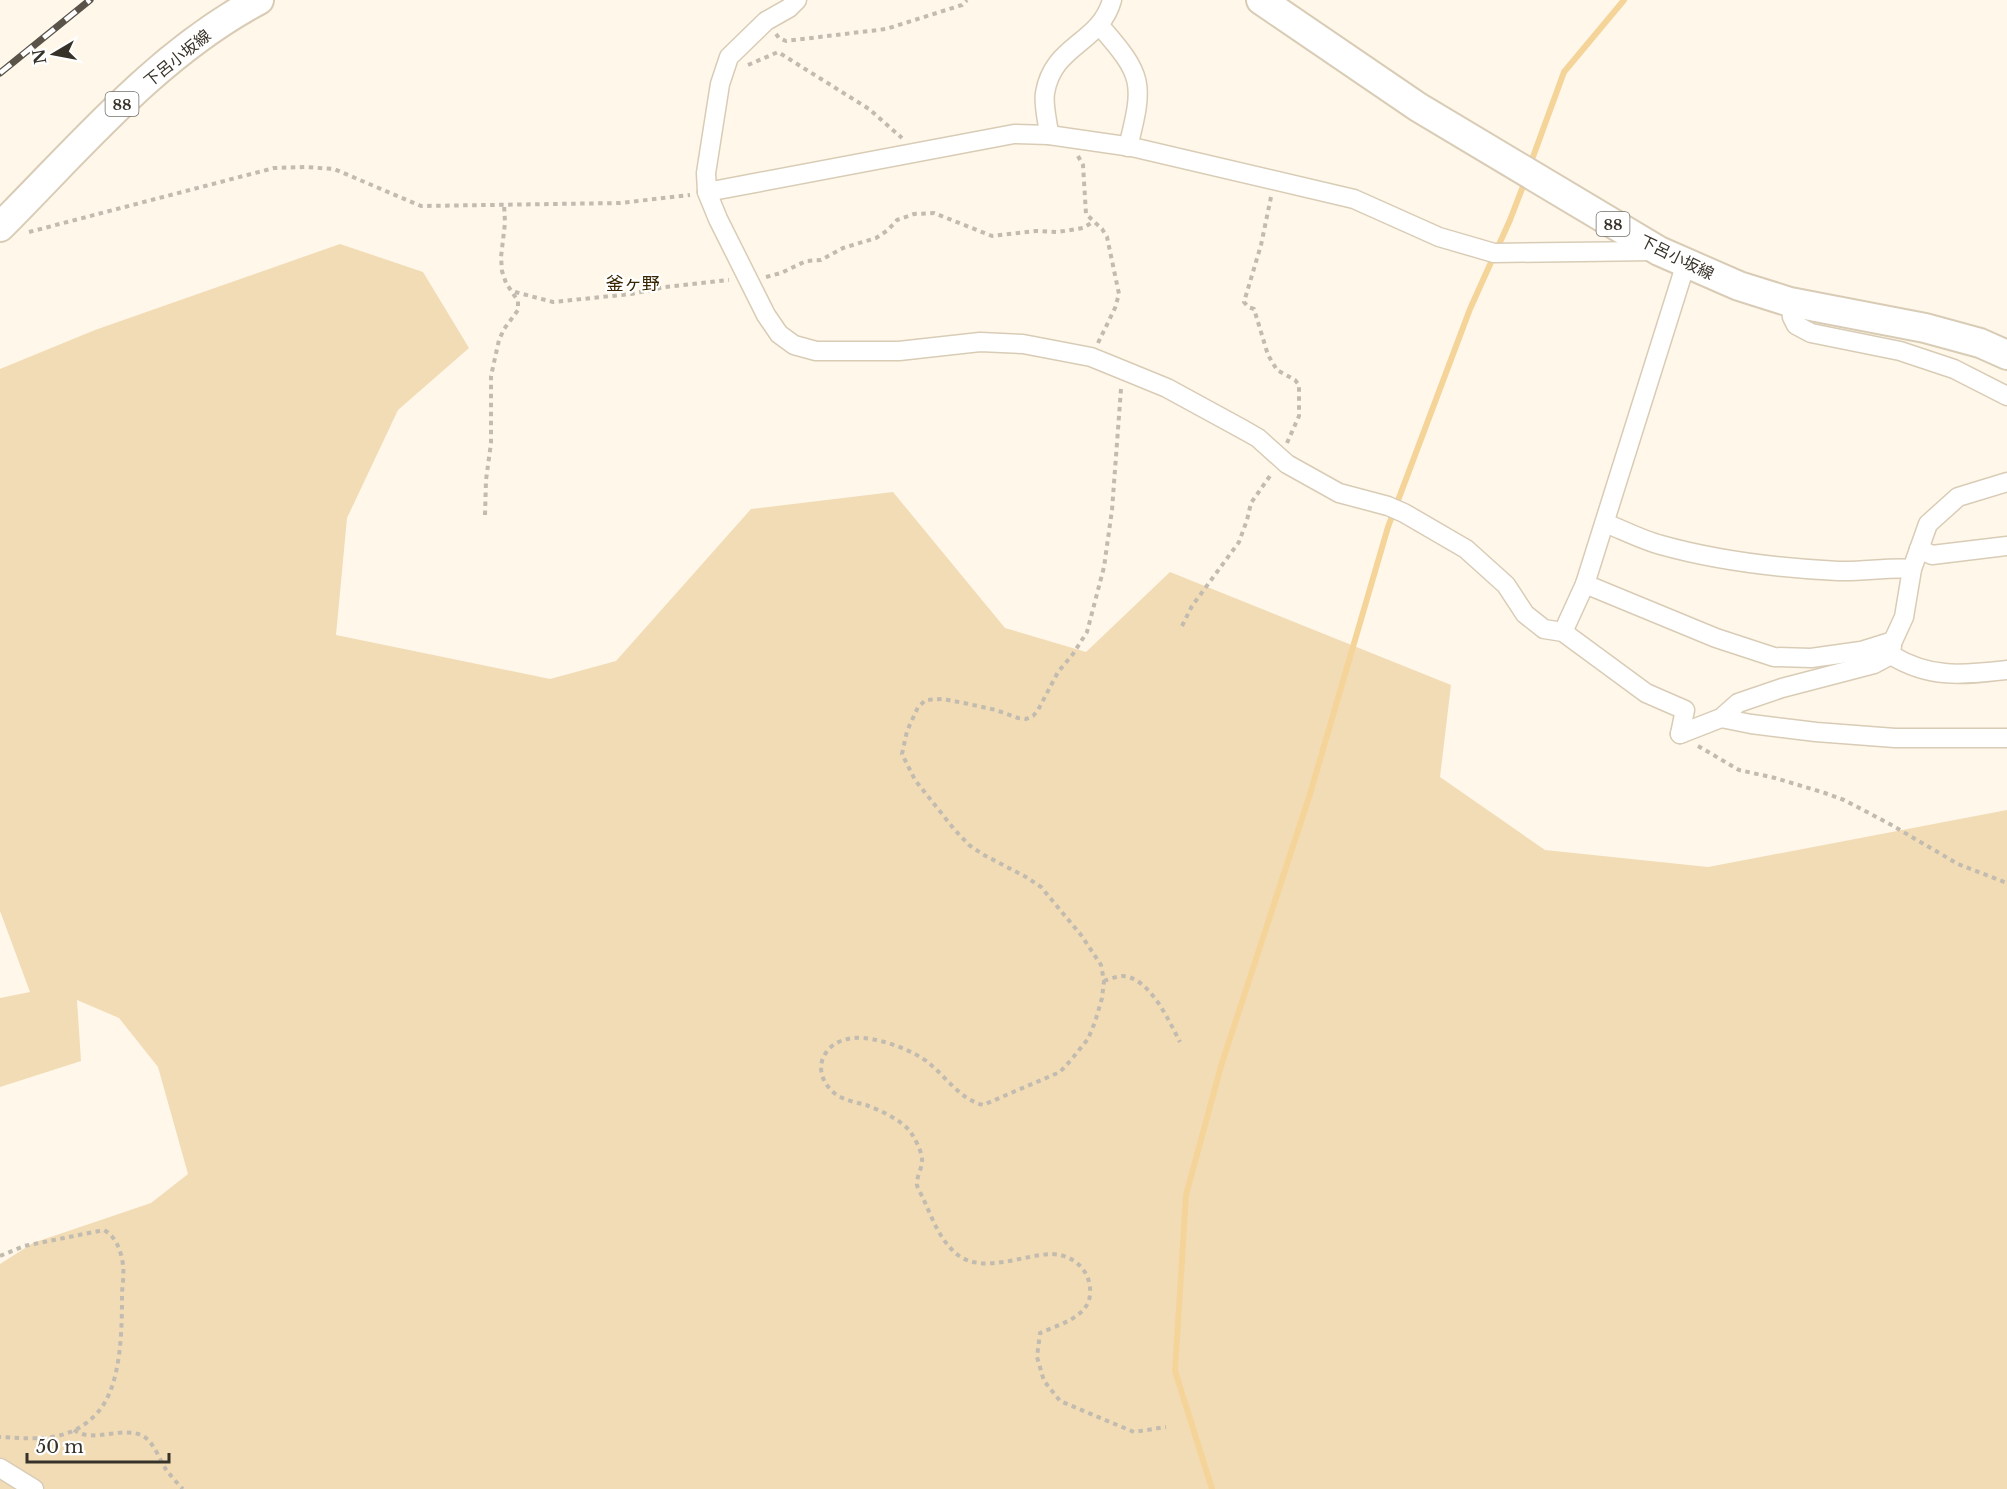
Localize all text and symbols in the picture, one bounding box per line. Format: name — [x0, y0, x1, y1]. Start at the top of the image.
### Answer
north arrow — [24, 24, 84, 84]
street label: 下呂小坂線 — [140, 25, 214, 91]
text: N — [28, 47, 50, 66]
road number: 88 — [106, 92, 138, 116]
road number: 88 — [1596, 212, 1630, 236]
street label: 下呂小坂線 — [1637, 230, 1717, 284]
district label: 釜ヶ野 — [606, 273, 660, 295]
scale bar — [27, 1426, 170, 1464]
text: 50 m — [36, 1436, 84, 1458]

